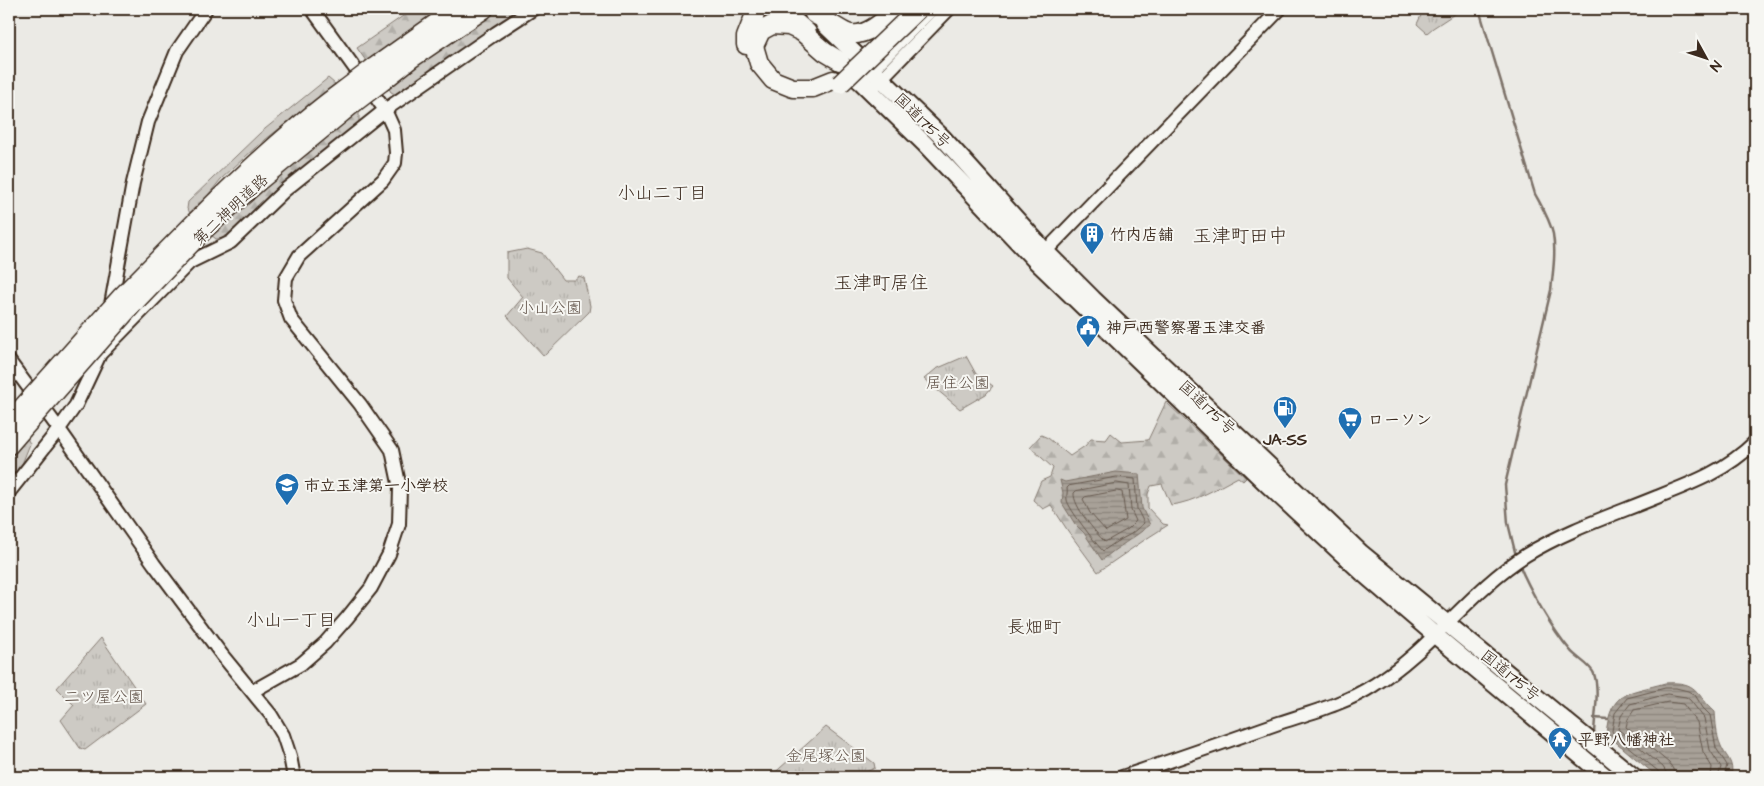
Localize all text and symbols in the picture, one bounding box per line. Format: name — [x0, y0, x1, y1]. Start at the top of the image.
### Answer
north arrow — [1682, 32, 1732, 82]
text: N — [1705, 56, 1726, 76]
street label: 国道175号 — [889, 88, 956, 153]
street label: 第二神明道路 — [188, 169, 273, 251]
district label: 小山二丁目 — [617, 181, 707, 206]
building icon: 竹内店舗 — [1079, 221, 1105, 255]
district label: 玉津町田中 — [1192, 223, 1288, 250]
place label: 竹内店舗 — [1110, 224, 1174, 246]
district label: 玉津町居住 — [833, 270, 929, 297]
park label: 小山公園 — [518, 297, 582, 319]
public building icon: 神戸西警察署玉津交番 — [1075, 314, 1101, 348]
place label: 神戸西警察署玉津交番 — [1106, 317, 1266, 339]
park label: 居住公園 — [926, 372, 990, 394]
street label: 国道175号 — [1174, 375, 1241, 440]
fuel station icon: JA-SS — [1272, 395, 1298, 429]
supermarket icon: ローソン — [1337, 406, 1363, 440]
place label: ローソン — [1368, 409, 1432, 431]
place label: JA-SS — [1262, 429, 1308, 451]
school or university icon: 市立玉津第一小学校 — [274, 472, 300, 506]
place label: 市立玉津第一小学校 — [304, 475, 448, 497]
district label: 小山一丁目 — [246, 608, 336, 633]
district label: 長畑町 — [1007, 615, 1061, 640]
street label: 国道175号 — [1476, 645, 1545, 707]
park label: 二ツ屋公園 — [64, 686, 144, 708]
temple icon: 平野八幡神社 — [1547, 726, 1573, 760]
place label: 平野八幡神社 — [1578, 729, 1674, 751]
park label: 金尾塚公園 — [786, 745, 866, 767]

